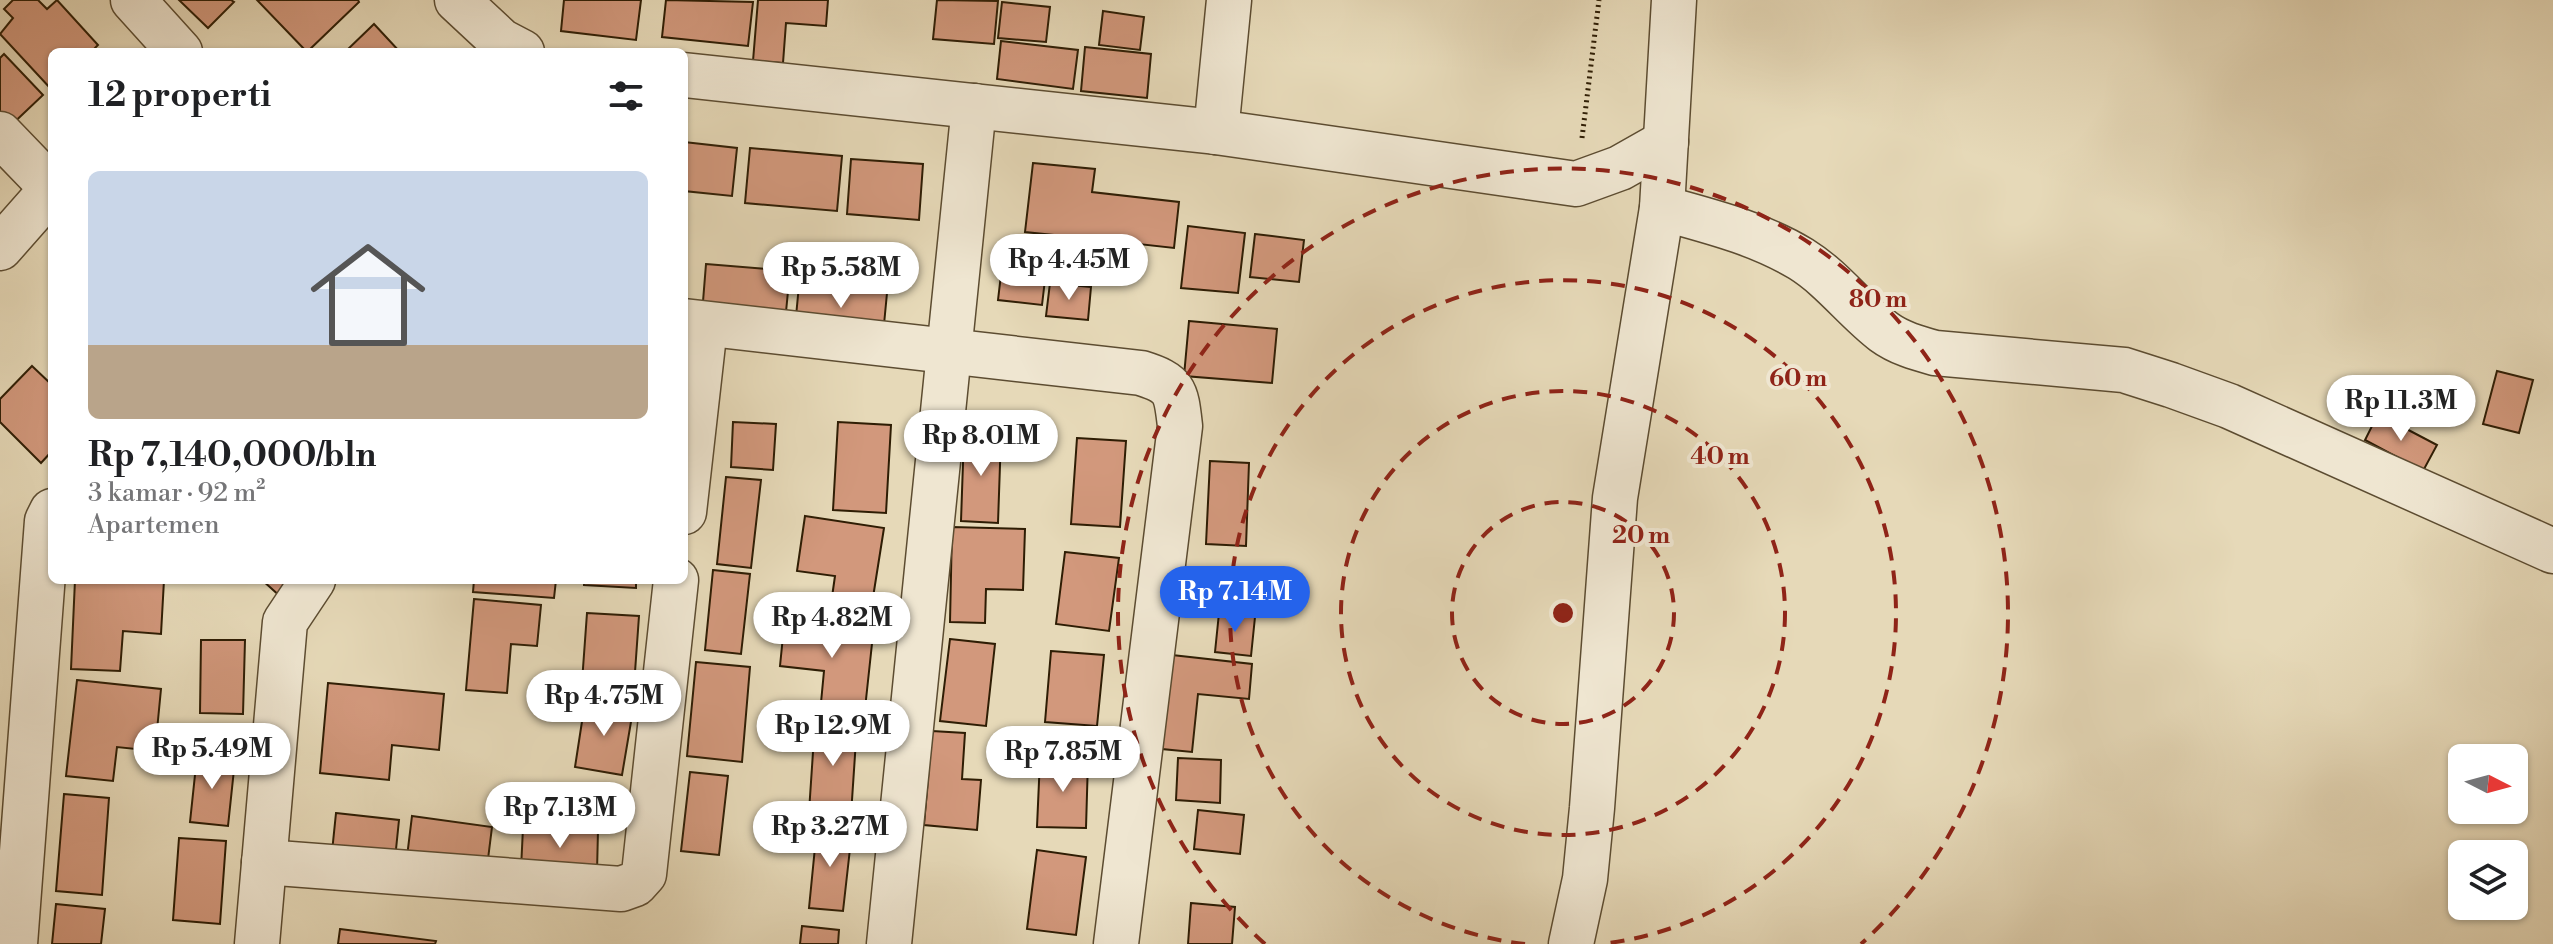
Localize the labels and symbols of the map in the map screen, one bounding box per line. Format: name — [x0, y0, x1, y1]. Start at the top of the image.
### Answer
pin: Rp 4.45M — [986, 234, 1152, 302]
pin: Rp 5.58M — [758, 242, 924, 310]
text: 80 m — [1849, 285, 1907, 315]
text: 60 m — [1769, 364, 1827, 394]
pin: Rp 11.3M — [2318, 375, 2484, 443]
pin: Rp 8.01M — [898, 410, 1064, 478]
text: 40 m — [1690, 442, 1750, 472]
text: 20 m — [1612, 521, 1670, 551]
pin: Rp 7.14M — [1152, 566, 1318, 634]
pin: Rp 4.82M — [749, 592, 915, 660]
centre of rings — [1549, 599, 1577, 627]
pin: Rp 4.75M — [521, 670, 687, 738]
pin: Rp 12.9M — [750, 700, 916, 768]
pin: Rp 5.49M — [129, 723, 295, 791]
pin: Rp 7.85M — [980, 726, 1146, 794]
north arrow — [2448, 744, 2528, 824]
pin: Rp 7.13M — [477, 782, 643, 850]
pin: Rp 3.27M — [747, 801, 913, 869]

